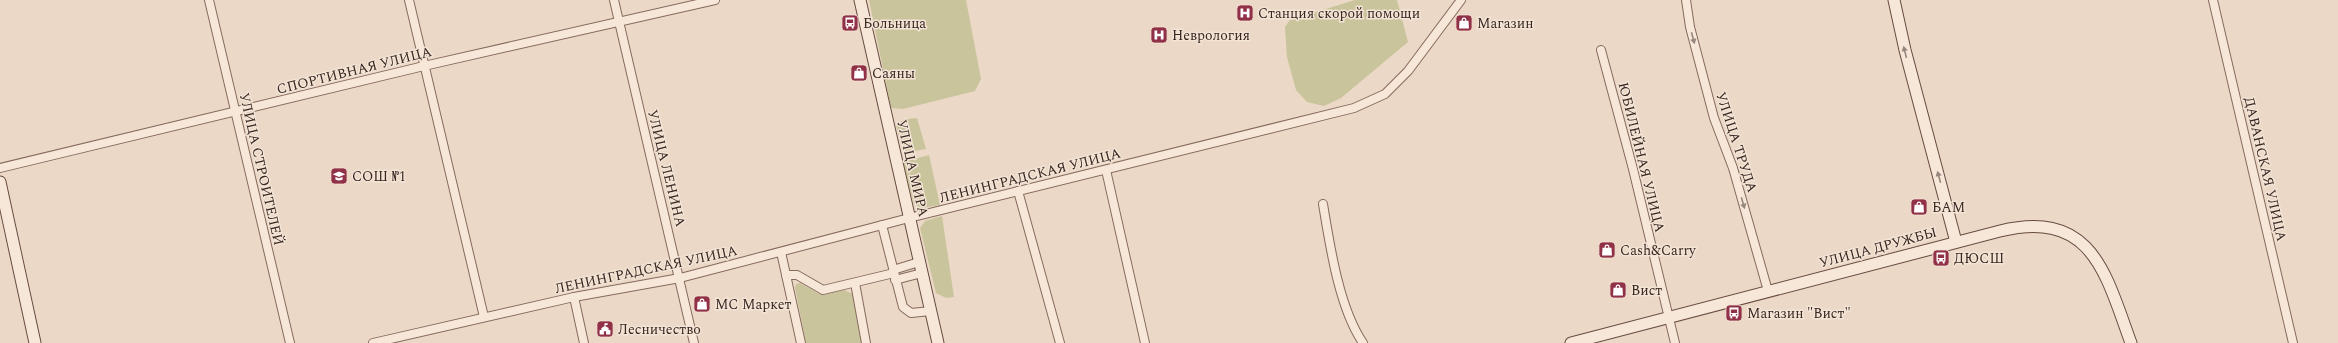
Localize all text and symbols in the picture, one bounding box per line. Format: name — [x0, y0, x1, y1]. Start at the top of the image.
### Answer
hospital icon: Станция скорой помощи — [1235, 3, 1255, 23]
place label: Станция скорой помощи — [1258, 3, 1420, 24]
bus stop icon: Больница — [840, 13, 860, 33]
place label: Больница — [863, 13, 926, 34]
shop icon: Магазин — [1454, 13, 1474, 33]
place label: Магазин — [1477, 13, 1533, 34]
hospital icon: Неврология — [1149, 25, 1169, 45]
place label: Неврология — [1172, 25, 1250, 46]
one-way arrow — [1690, 33, 1696, 45]
street label: СПОРТИВНАЯ УЛИЦА — [274, 41, 434, 100]
one-way arrow — [1902, 46, 1908, 58]
shop icon: Саяны — [849, 63, 869, 83]
place label: Саяны — [872, 63, 915, 84]
street label: ЮБИЛЕЙНАЯ УЛИЦА — [1613, 80, 1670, 235]
street label: УЛИЦА ТРУДА — [1710, 89, 1763, 196]
street label: УЛИЦА СТРОИТЕЛЕЙ — [234, 91, 289, 248]
street label: ДАВАНСКАЯ УЛИЦА — [2239, 95, 2292, 244]
street label: УЛИЦА ЛЕНИНА — [642, 107, 691, 229]
street label: УЛИЦА МИРА — [891, 117, 934, 219]
street label: ЛЕНИНГРАДСКАЯ УЛИЦА — [937, 143, 1123, 208]
school or university icon: СОШ №1 — [329, 166, 349, 186]
place label: СОШ №1 — [352, 166, 406, 187]
one-way arrow — [1936, 171, 1942, 183]
one-way arrow — [1740, 197, 1746, 209]
shop icon: БАМ — [1909, 197, 1929, 217]
place label: БАМ — [1932, 197, 1965, 218]
street label: УЛИЦА ДРУЖБЫ — [1817, 222, 1939, 273]
street label: ЛЕНИНГРАДСКАЯ УЛИЦА — [553, 240, 740, 299]
shop icon: Cash&Carry — [1597, 240, 1617, 260]
place label: Cash&Carry — [1620, 240, 1697, 261]
bus stop icon: ДЮСШ — [1931, 248, 1951, 268]
place label: ДЮСШ — [1954, 248, 2004, 269]
shop icon: Вист — [1608, 280, 1628, 300]
place label: Вист — [1631, 280, 1662, 301]
shop icon: МС Маркет — [692, 294, 712, 314]
place label: МС Маркет — [715, 294, 792, 315]
bus stop icon: Магазин "Вист" — [1724, 303, 1744, 323]
place label: Магазин "Вист" — [1747, 303, 1851, 324]
public building icon: Лесничество — [595, 319, 615, 339]
place label: Лесничество — [618, 319, 701, 340]

